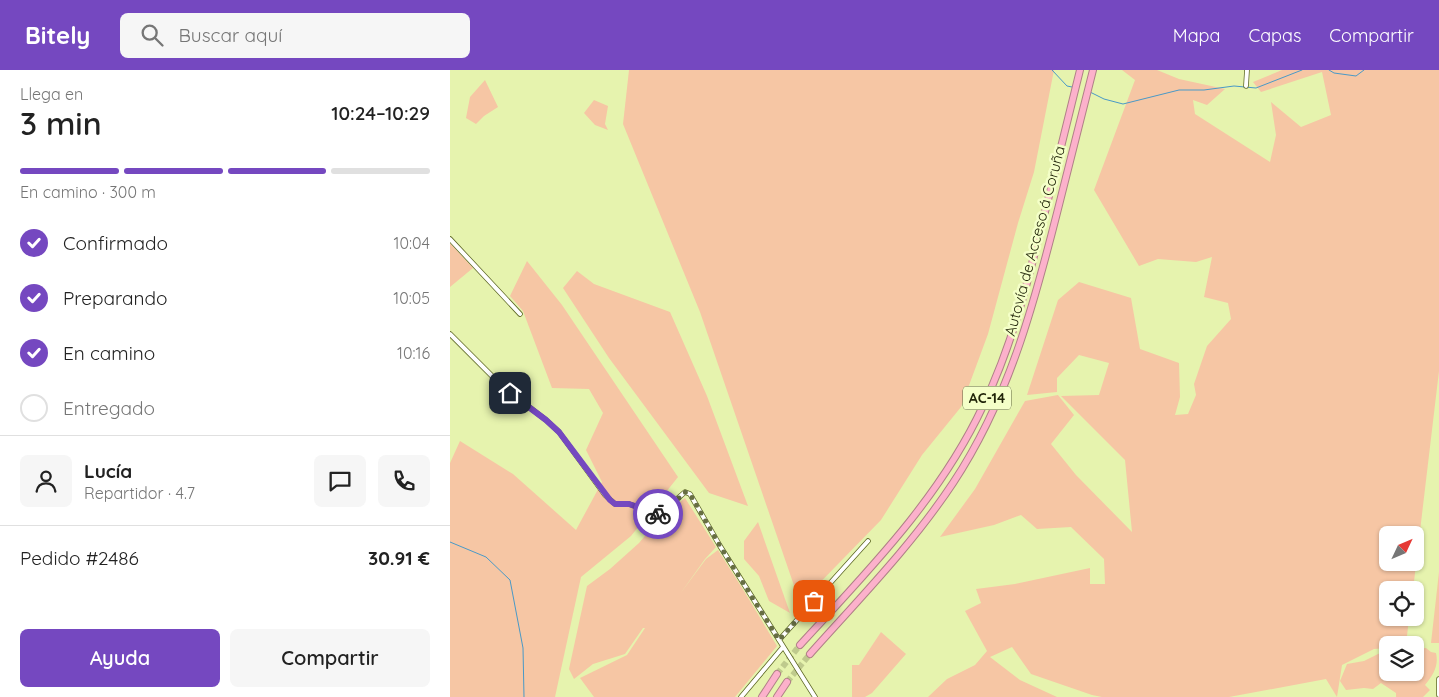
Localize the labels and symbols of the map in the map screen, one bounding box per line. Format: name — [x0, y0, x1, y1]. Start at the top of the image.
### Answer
street label: Autovía de Acceso á Coruña — [1000, 144, 1069, 338]
pin — [489, 372, 531, 414]
road number: AC-14 — [963, 386, 1011, 409]
courier — [633, 489, 683, 539]
north arrow — [1379, 526, 1424, 571]
pin — [793, 580, 835, 622]

